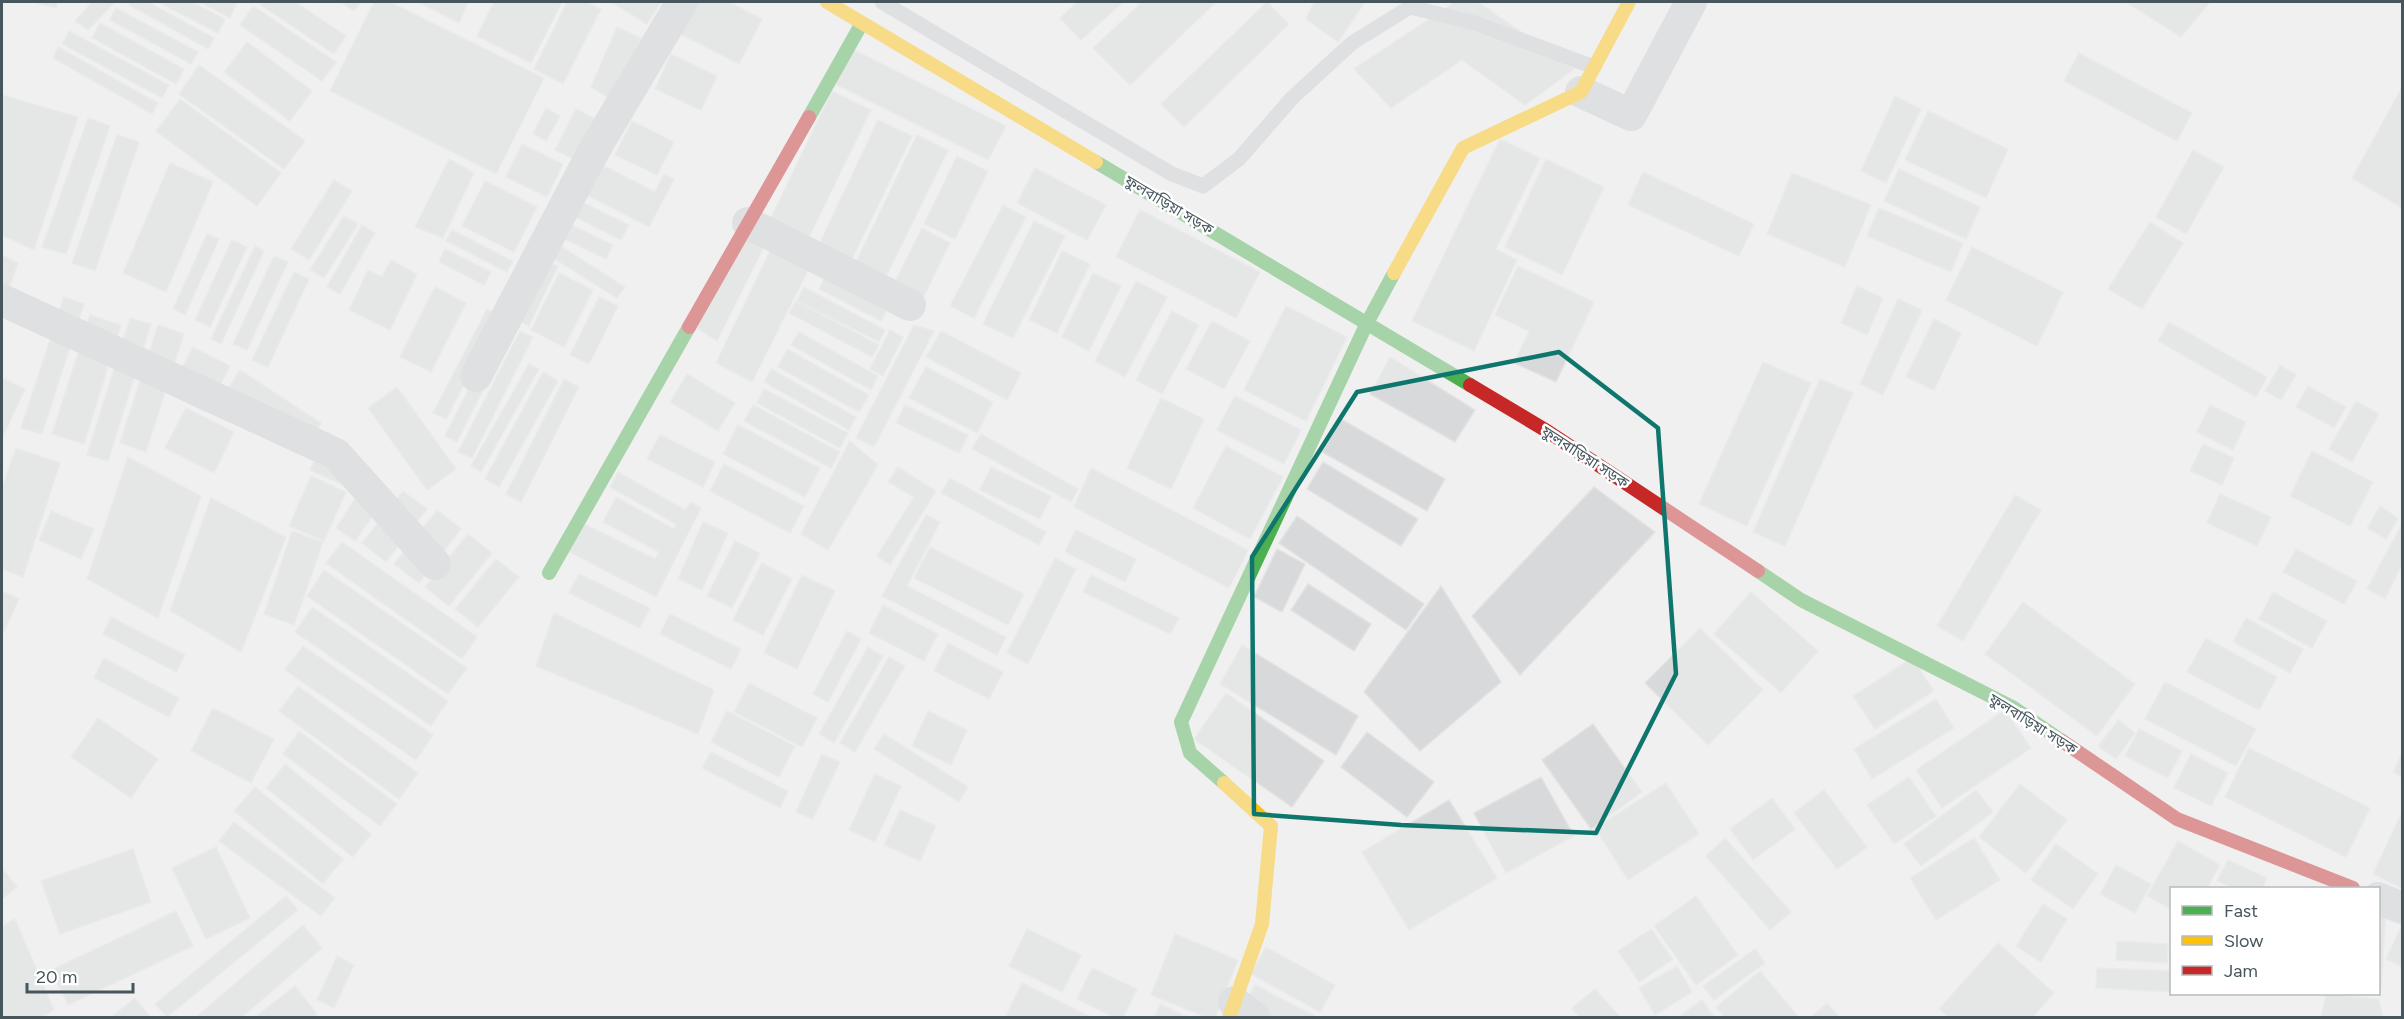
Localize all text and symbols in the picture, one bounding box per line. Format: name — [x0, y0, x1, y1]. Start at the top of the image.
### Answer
street label: ফুলবাড়িয়া সড়ক — [1121, 171, 1217, 239]
street label: ফুলবাড়িয়া সড়ক — [1537, 422, 1633, 492]
street label: ফুলবাড়িয়া সড়ক — [1985, 689, 2081, 759]
legend — [2170, 887, 2380, 995]
text: Fast — [2224, 900, 2258, 922]
text: Slow — [2224, 930, 2263, 952]
scale bar — [27, 956, 134, 994]
text: Jam — [2224, 960, 2258, 982]
text: 20 m — [36, 966, 77, 988]

